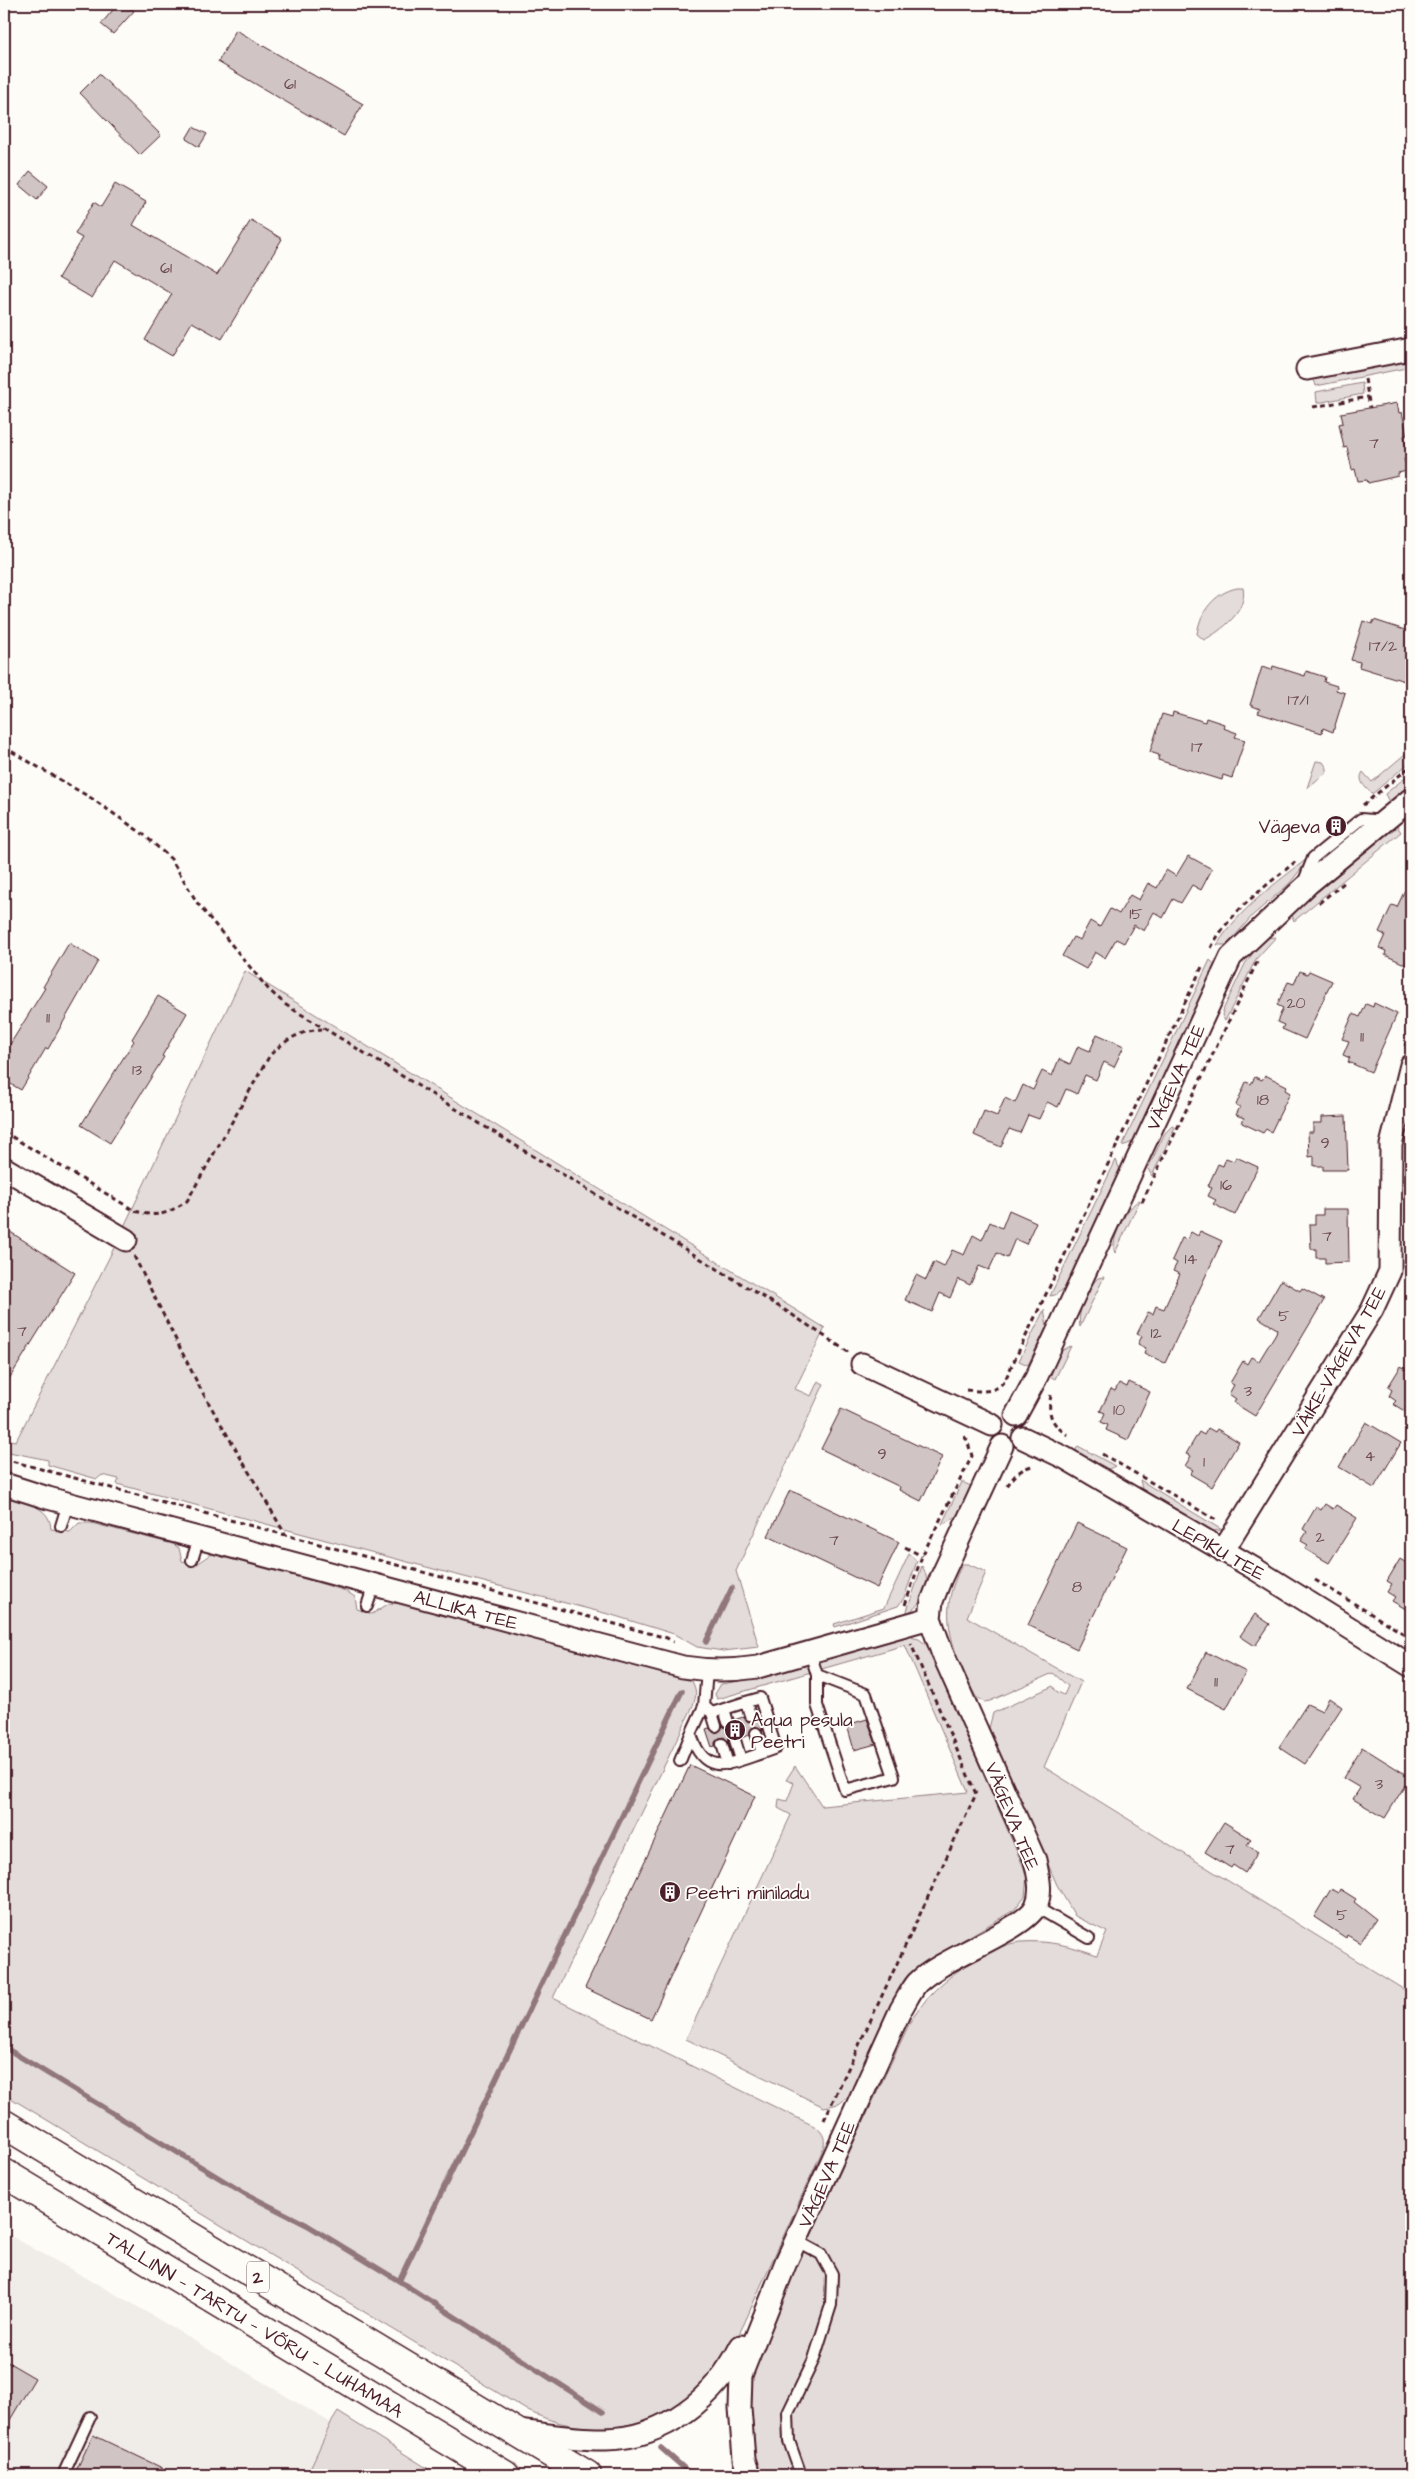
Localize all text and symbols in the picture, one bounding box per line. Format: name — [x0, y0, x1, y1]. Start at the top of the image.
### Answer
house number: 61 — [284, 73, 296, 95]
house number: 61 — [160, 257, 172, 279]
house number: 7 — [1369, 432, 1379, 454]
house number: 17/2 — [1369, 635, 1397, 657]
house number: 17/1 — [1287, 689, 1309, 711]
house number: 17 — [1191, 736, 1203, 758]
place label: Vägeva — [1259, 814, 1320, 842]
building icon: Vägeva — [1324, 814, 1348, 838]
house number: 15 — [1129, 903, 1143, 925]
house number: 20 — [1286, 992, 1306, 1014]
house number: 11 — [46, 1007, 50, 1029]
street label: VÄGEVA TEE — [1140, 1020, 1213, 1135]
house number: 11 — [1360, 1026, 1364, 1048]
house number: 13 — [132, 1059, 142, 1081]
house number: 18 — [1257, 1089, 1269, 1111]
house number: 9 — [1320, 1132, 1330, 1154]
house number: 16 — [1220, 1174, 1232, 1196]
house number: 7 — [1322, 1225, 1332, 1247]
house number: 14 — [1185, 1248, 1198, 1270]
street label: VÄIKE-VÄGEVA TEE — [1285, 1281, 1394, 1442]
house number: 5 — [1278, 1305, 1290, 1327]
house number: 7 — [17, 1320, 27, 1342]
house number: 12 — [1150, 1322, 1162, 1344]
house number: 3 — [1244, 1380, 1252, 1402]
house number: 10 — [1113, 1399, 1125, 1421]
house number: 9 — [877, 1443, 887, 1465]
house number: 4 — [1365, 1445, 1376, 1467]
house number: 1 — [1203, 1451, 1205, 1473]
street label: LEPIKU TEE — [1167, 1513, 1270, 1588]
house number: 2 — [1315, 1526, 1325, 1548]
house number: 7 — [829, 1529, 839, 1551]
house number: 8 — [1072, 1576, 1082, 1598]
street label: ALLIKA TEE — [410, 1584, 521, 1637]
house number: 11 — [1214, 1671, 1218, 1693]
place label: Aqua pesula Peetri — [751, 1707, 853, 1756]
building icon: Aqua pesula Peetri — [723, 1718, 747, 1742]
street label: VÄGEVA TEE — [978, 1758, 1046, 1875]
house number: 3 — [1375, 1773, 1383, 1795]
house number: 7 — [1225, 1838, 1235, 1860]
building icon: Peetri miniladu — [658, 1880, 682, 1904]
place label: Peetri miniladu — [686, 1880, 810, 1907]
house number: 5 — [1336, 1904, 1348, 1926]
street label: VÄGEVA TEE — [792, 2117, 863, 2232]
street label: TALLINN — TARTU — VÕRU — LUHAMAA — [100, 2225, 408, 2425]
road number: 2 — [247, 2262, 269, 2292]

